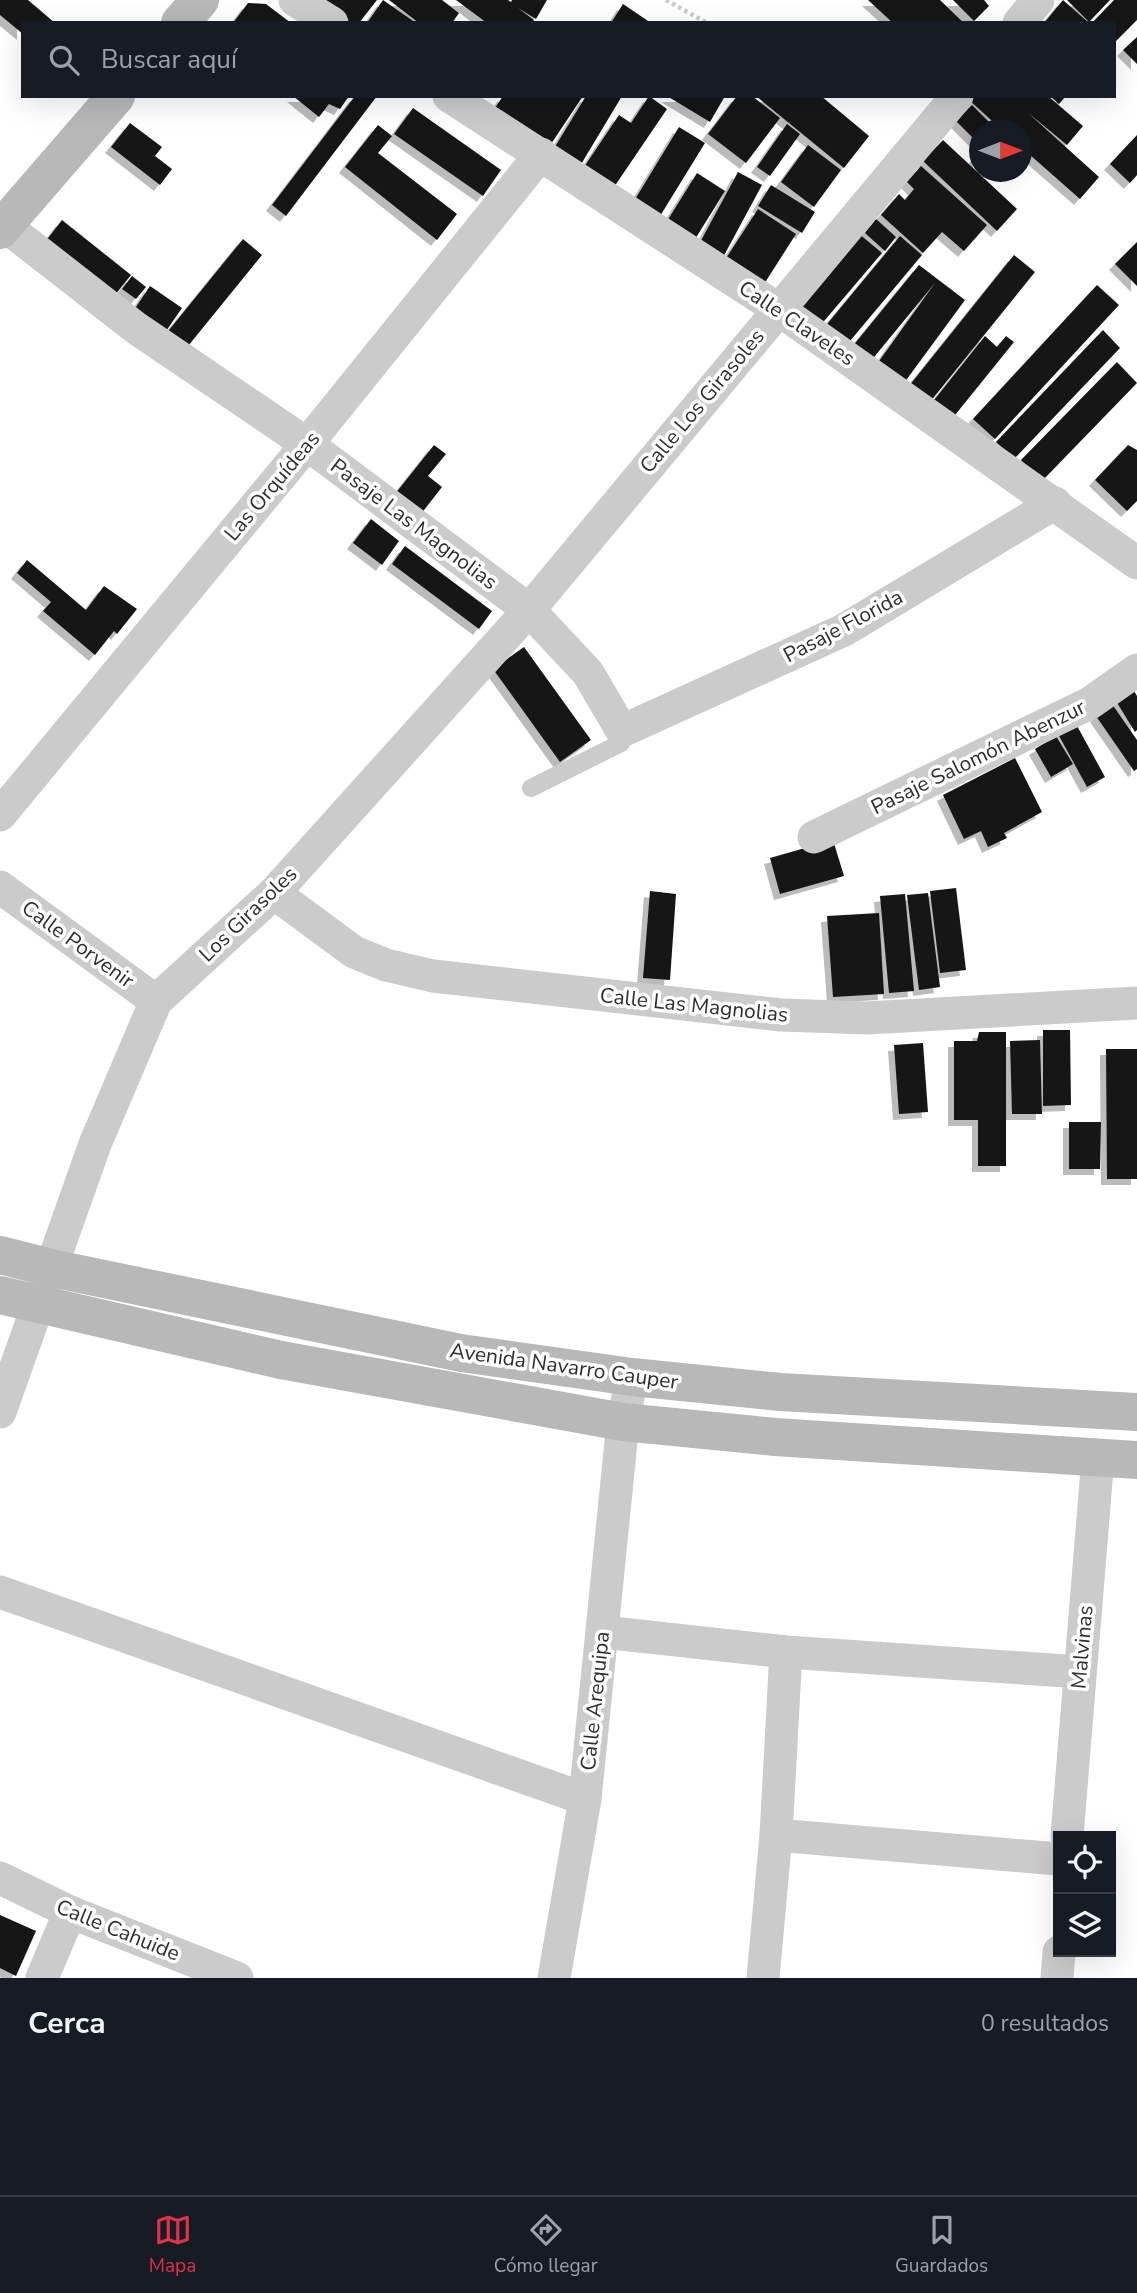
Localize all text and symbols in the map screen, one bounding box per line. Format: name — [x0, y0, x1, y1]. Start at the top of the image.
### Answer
search box — [21, 21, 1116, 98]
icon: search — [45, 41, 83, 79]
text: Buscar aquí — [101, 42, 237, 77]
north arrow — [969, 119, 1032, 182]
street label: Calle Claveles — [733, 274, 861, 372]
street label: Calle Los Girasoles — [633, 323, 771, 479]
street label: Las Orquídeas — [218, 425, 326, 547]
street label: Pasaje Las Magnolias — [325, 452, 503, 596]
street label: Pasaje Florida — [778, 583, 908, 669]
street label: Pasaje Salomón Abenzur — [866, 693, 1090, 821]
street label: Los Girasoles — [193, 860, 303, 968]
street label: Calle Porvenir — [16, 894, 140, 995]
street label: Calle Las Magnolias — [598, 981, 790, 1029]
street label: Avenida Navarro Cauper — [448, 1336, 680, 1396]
street label: Malvinas — [1064, 1604, 1100, 1690]
street label: Calle Arequipa — [574, 1630, 616, 1772]
map controls — [1053, 1831, 1116, 1957]
button: locate — [1053, 1831, 1116, 1894]
street label: Calle Cahuide — [52, 1893, 184, 1967]
button: layers — [1053, 1894, 1116, 1957]
text: Cerca — [28, 2003, 106, 2044]
text: 0 resultados — [981, 2008, 1109, 2039]
tab: Mapa — [149, 2211, 196, 2279]
tab: Cómo llegar — [494, 2211, 597, 2279]
tab: Guardados — [895, 2211, 988, 2279]

